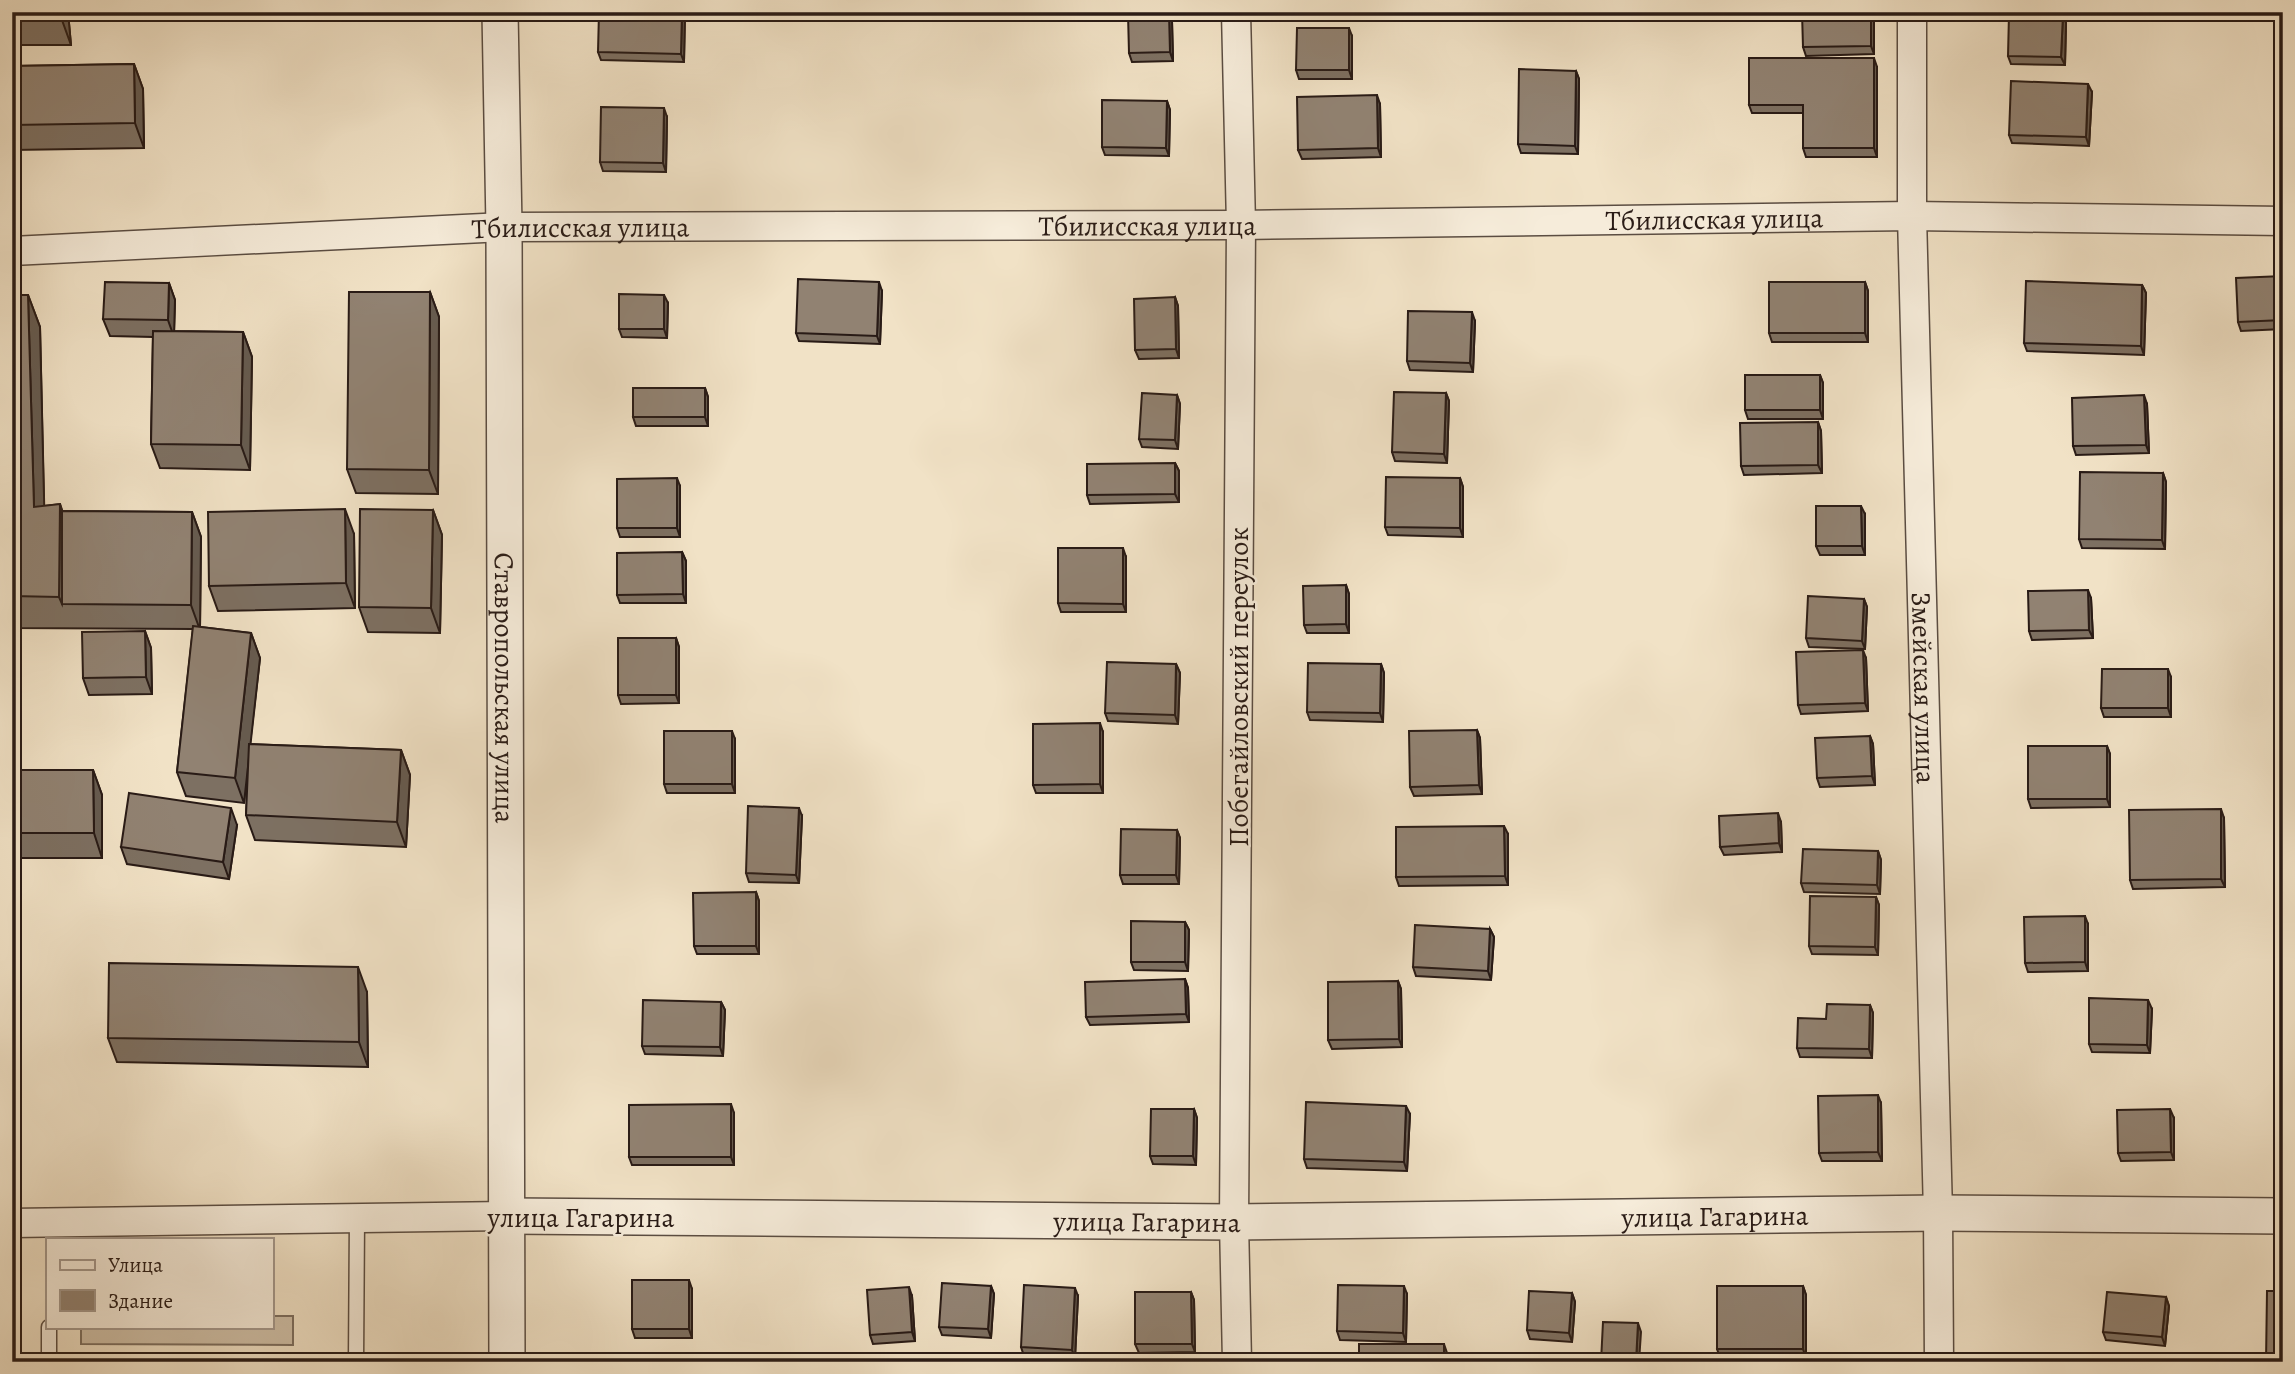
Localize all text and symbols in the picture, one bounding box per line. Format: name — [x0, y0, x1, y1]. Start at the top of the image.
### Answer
street label: Тбилисская улица — [1605, 199, 1824, 240]
street label: Тбилисская улица — [1038, 207, 1257, 246]
street label: Тбилисская улица — [471, 208, 689, 249]
street label: Побегайловский переулок — [1220, 527, 1258, 847]
street label: Ставропольская улица — [485, 552, 524, 824]
street label: Змейская улица — [1902, 591, 1945, 784]
street label: улица Гагарина — [1620, 1197, 1809, 1237]
street label: улица Гагарина — [487, 1199, 675, 1237]
street label: улица Гагарина — [1052, 1203, 1241, 1242]
legend — [46, 1238, 273, 1328]
text: Улица — [108, 1251, 163, 1279]
text: Здание — [108, 1287, 173, 1315]

